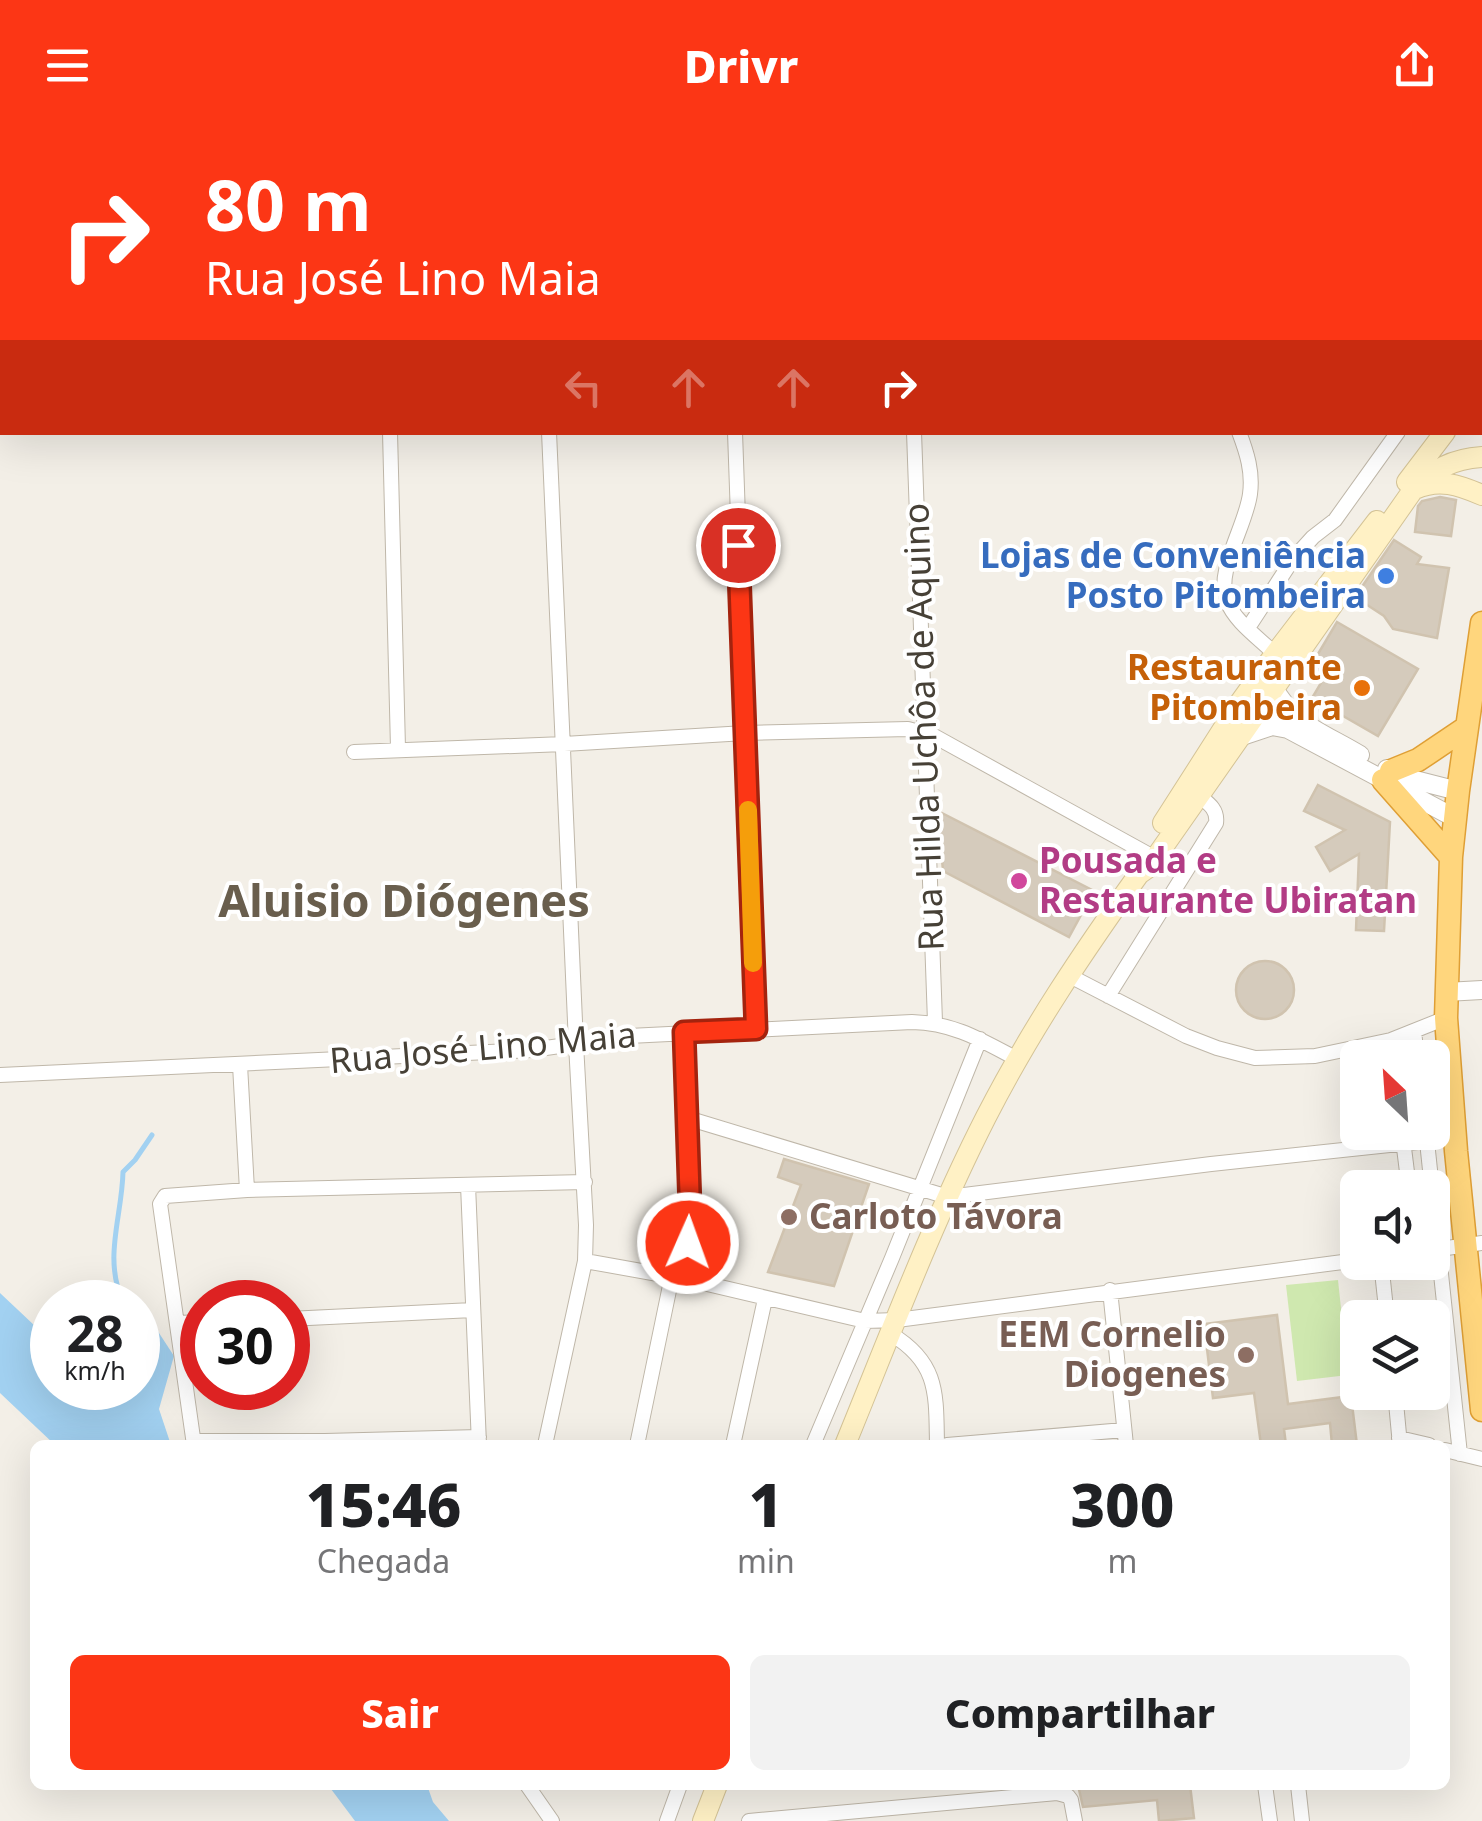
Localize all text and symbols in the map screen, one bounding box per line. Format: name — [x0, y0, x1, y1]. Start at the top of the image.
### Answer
text: Drivr — [684, 35, 798, 96]
icon: menu — [40, 38, 95, 93]
icon: share — [1387, 38, 1442, 93]
text: 80 m — [205, 156, 372, 252]
icon: right — [40, 170, 170, 300]
text: Rua José Lino Maia — [205, 247, 601, 308]
icon: left — [556, 360, 611, 415]
icon: ahead — [661, 360, 716, 415]
icon: ahead — [766, 360, 821, 415]
icon: right — [871, 360, 926, 415]
street label: Rua Hilda Uchôa de Aquino — [891, 502, 954, 952]
pin — [696, 503, 781, 588]
icon: arrive — [711, 518, 766, 573]
place label: Lojas de Conveniência Posto Pitombeira — [980, 531, 1366, 618]
marker: Lojas de Conveniência Posto Pitombeira — [1375, 565, 1397, 587]
place label: Restaurante Pitombeira — [1127, 643, 1342, 730]
marker: Restaurante Pitombeira — [1351, 677, 1373, 699]
place label: Pousada e Restaurante Ubiratan — [1039, 836, 1417, 923]
district label: Aluisio Diógenes — [218, 869, 590, 930]
marker: Pousada e Restaurante Ubiratan — [1008, 870, 1030, 892]
street label: Rua José Lino Maia — [328, 1010, 638, 1083]
north arrow — [1340, 1040, 1450, 1150]
map controls — [1340, 1040, 1450, 1410]
button: sound — [1340, 1170, 1450, 1280]
position arrow — [636, 1191, 740, 1295]
place label: Carloto Távora — [809, 1192, 1063, 1239]
marker: Carloto Távora — [778, 1206, 800, 1228]
speed limit sign: 30 — [180, 1280, 310, 1410]
text: 28 — [66, 1299, 124, 1367]
button: layers — [1340, 1300, 1450, 1410]
place label: EEM Cornelio Diogenes — [998, 1310, 1226, 1397]
marker: EEM Cornelio Diogenes — [1235, 1344, 1257, 1366]
text: km/h — [64, 1353, 126, 1387]
text: 15:46 — [306, 1463, 461, 1545]
text: 1 — [749, 1463, 783, 1545]
text: 300 — [1070, 1463, 1174, 1545]
text: Chegada — [317, 1539, 450, 1582]
text: min — [737, 1539, 795, 1582]
text: m — [1107, 1539, 1137, 1582]
button: Sair — [70, 1655, 730, 1770]
button: Compartilhar — [750, 1655, 1410, 1770]

